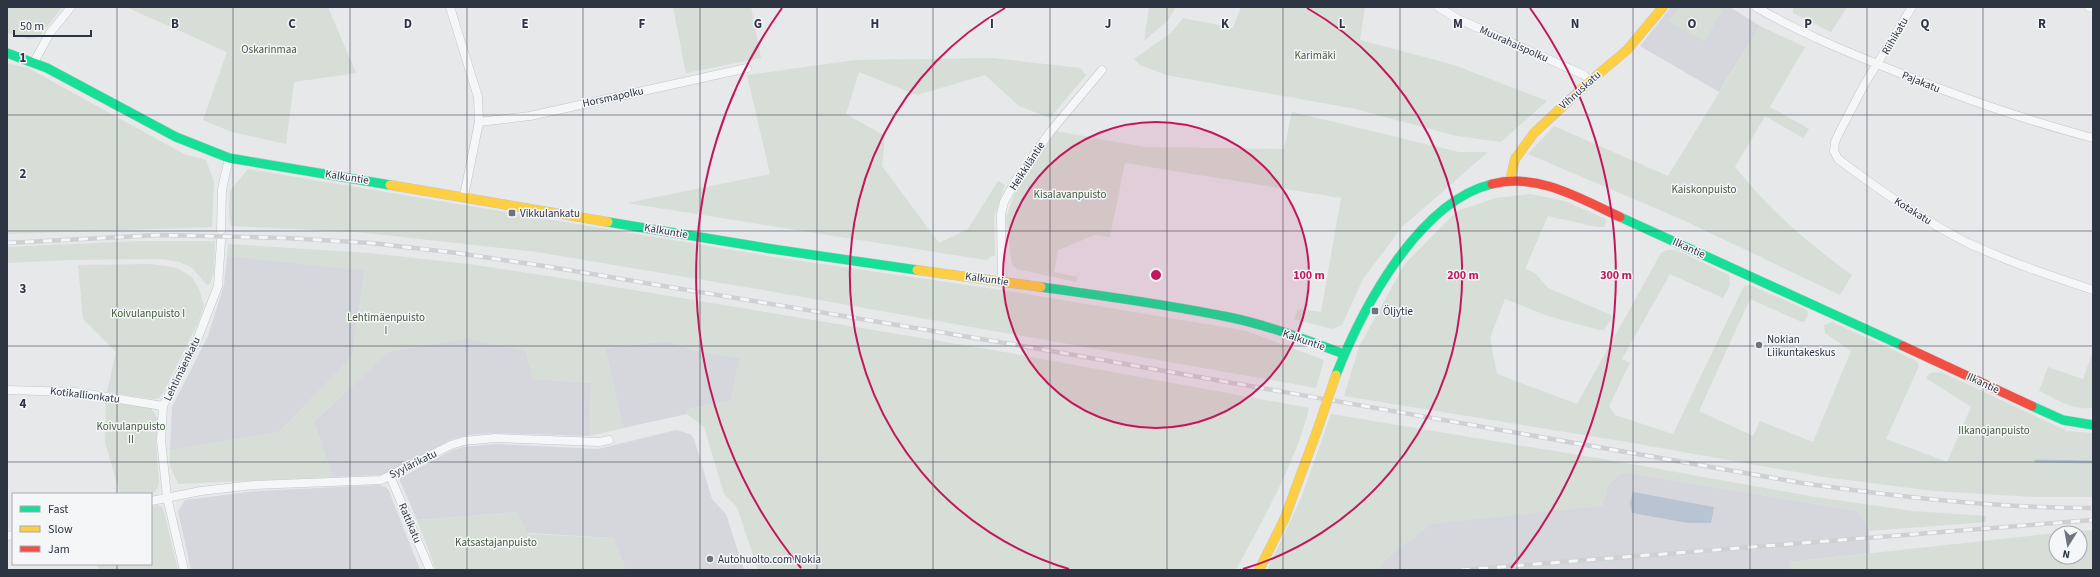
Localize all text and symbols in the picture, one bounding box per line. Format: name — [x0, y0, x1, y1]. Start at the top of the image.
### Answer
scale bar — [14, 12, 91, 38]
text: B — [171, 15, 179, 33]
text: C — [288, 15, 296, 33]
text: D — [404, 15, 412, 33]
text: E — [521, 15, 529, 33]
text: F — [639, 15, 646, 33]
text: G — [754, 15, 762, 33]
text: H — [871, 15, 879, 33]
text: I — [990, 15, 994, 33]
text: J — [1105, 15, 1111, 33]
text: K — [1221, 15, 1230, 33]
text: L — [1339, 15, 1346, 33]
text: M — [1453, 15, 1463, 33]
text: N — [1571, 15, 1579, 33]
text: O — [1688, 15, 1697, 33]
text: P — [1804, 15, 1812, 33]
street label: Riihikatu — [1878, 15, 1912, 57]
text: Q — [1921, 15, 1930, 33]
text: R — [2038, 15, 2046, 33]
text: 50 m — [20, 18, 44, 35]
street label: Muurahaispolku — [1477, 22, 1551, 66]
park label: Oskarinmaa — [241, 42, 297, 57]
park label: Karimäki — [1294, 48, 1336, 63]
text: 1 — [20, 49, 27, 67]
street label: Vihnuskatu — [1556, 67, 1604, 113]
street label: Pajakatu — [1900, 68, 1942, 96]
street label: Horsmapolku — [581, 83, 645, 111]
street label: Heikkiläntie — [1006, 138, 1049, 193]
text: 2 — [20, 165, 27, 183]
street label: Kalkuntie — [324, 166, 370, 188]
park label: Kaiskonpuisto — [1671, 182, 1737, 197]
park label: Kisalavanpuisto — [1034, 187, 1106, 202]
street label: Kotakatu — [1891, 194, 1935, 228]
place label: Vikkulankatu — [520, 206, 580, 221]
marker: Vikkulankatu — [507, 208, 517, 218]
street label: Kalkuntie — [643, 220, 689, 242]
street label: Ilkantie — [1670, 234, 1708, 262]
text: 100 m — [1293, 267, 1325, 284]
text: 200 m — [1447, 267, 1479, 284]
text: 300 m — [1600, 267, 1632, 284]
centre of rings — [1149, 268, 1163, 282]
street label: Kalkuntie — [964, 269, 1010, 290]
text: 3 — [20, 280, 27, 298]
place label: Öljytie — [1383, 304, 1413, 319]
park label: Koivulanpuisto I — [111, 306, 185, 321]
marker: Öljytie — [1370, 306, 1380, 316]
park label: Lehtimäenpuisto I — [347, 310, 425, 338]
street label: Kalkuntie — [1281, 326, 1328, 354]
place label: Nokian Liikuntakeskus — [1767, 332, 1836, 360]
street label: Lehtimäenkatu — [160, 334, 204, 404]
marker: Nokian Liikuntakeskus — [1754, 340, 1764, 350]
street label: Ilkantie — [1964, 369, 2002, 397]
street label: Kotikallionkatu — [49, 383, 121, 407]
text: 4 — [20, 395, 27, 413]
park label: Koivulanpuisto II — [96, 419, 166, 447]
park label: Ilkanojanpuisto — [1958, 423, 2030, 438]
street label: Syylärikatu — [387, 446, 439, 482]
legend — [12, 493, 152, 565]
text: Fast — [48, 501, 68, 518]
street label: Rattikatu — [395, 501, 425, 545]
text: Slow — [48, 521, 73, 538]
north arrow — [2048, 525, 2088, 565]
park label: Katsastajanpuisto — [455, 535, 537, 550]
text: Jam — [48, 541, 70, 558]
text: N — [2061, 546, 2071, 562]
place label: Autohuolto.com Nokia — [718, 552, 821, 567]
marker: Autohuolto.com Nokia — [705, 554, 715, 564]

